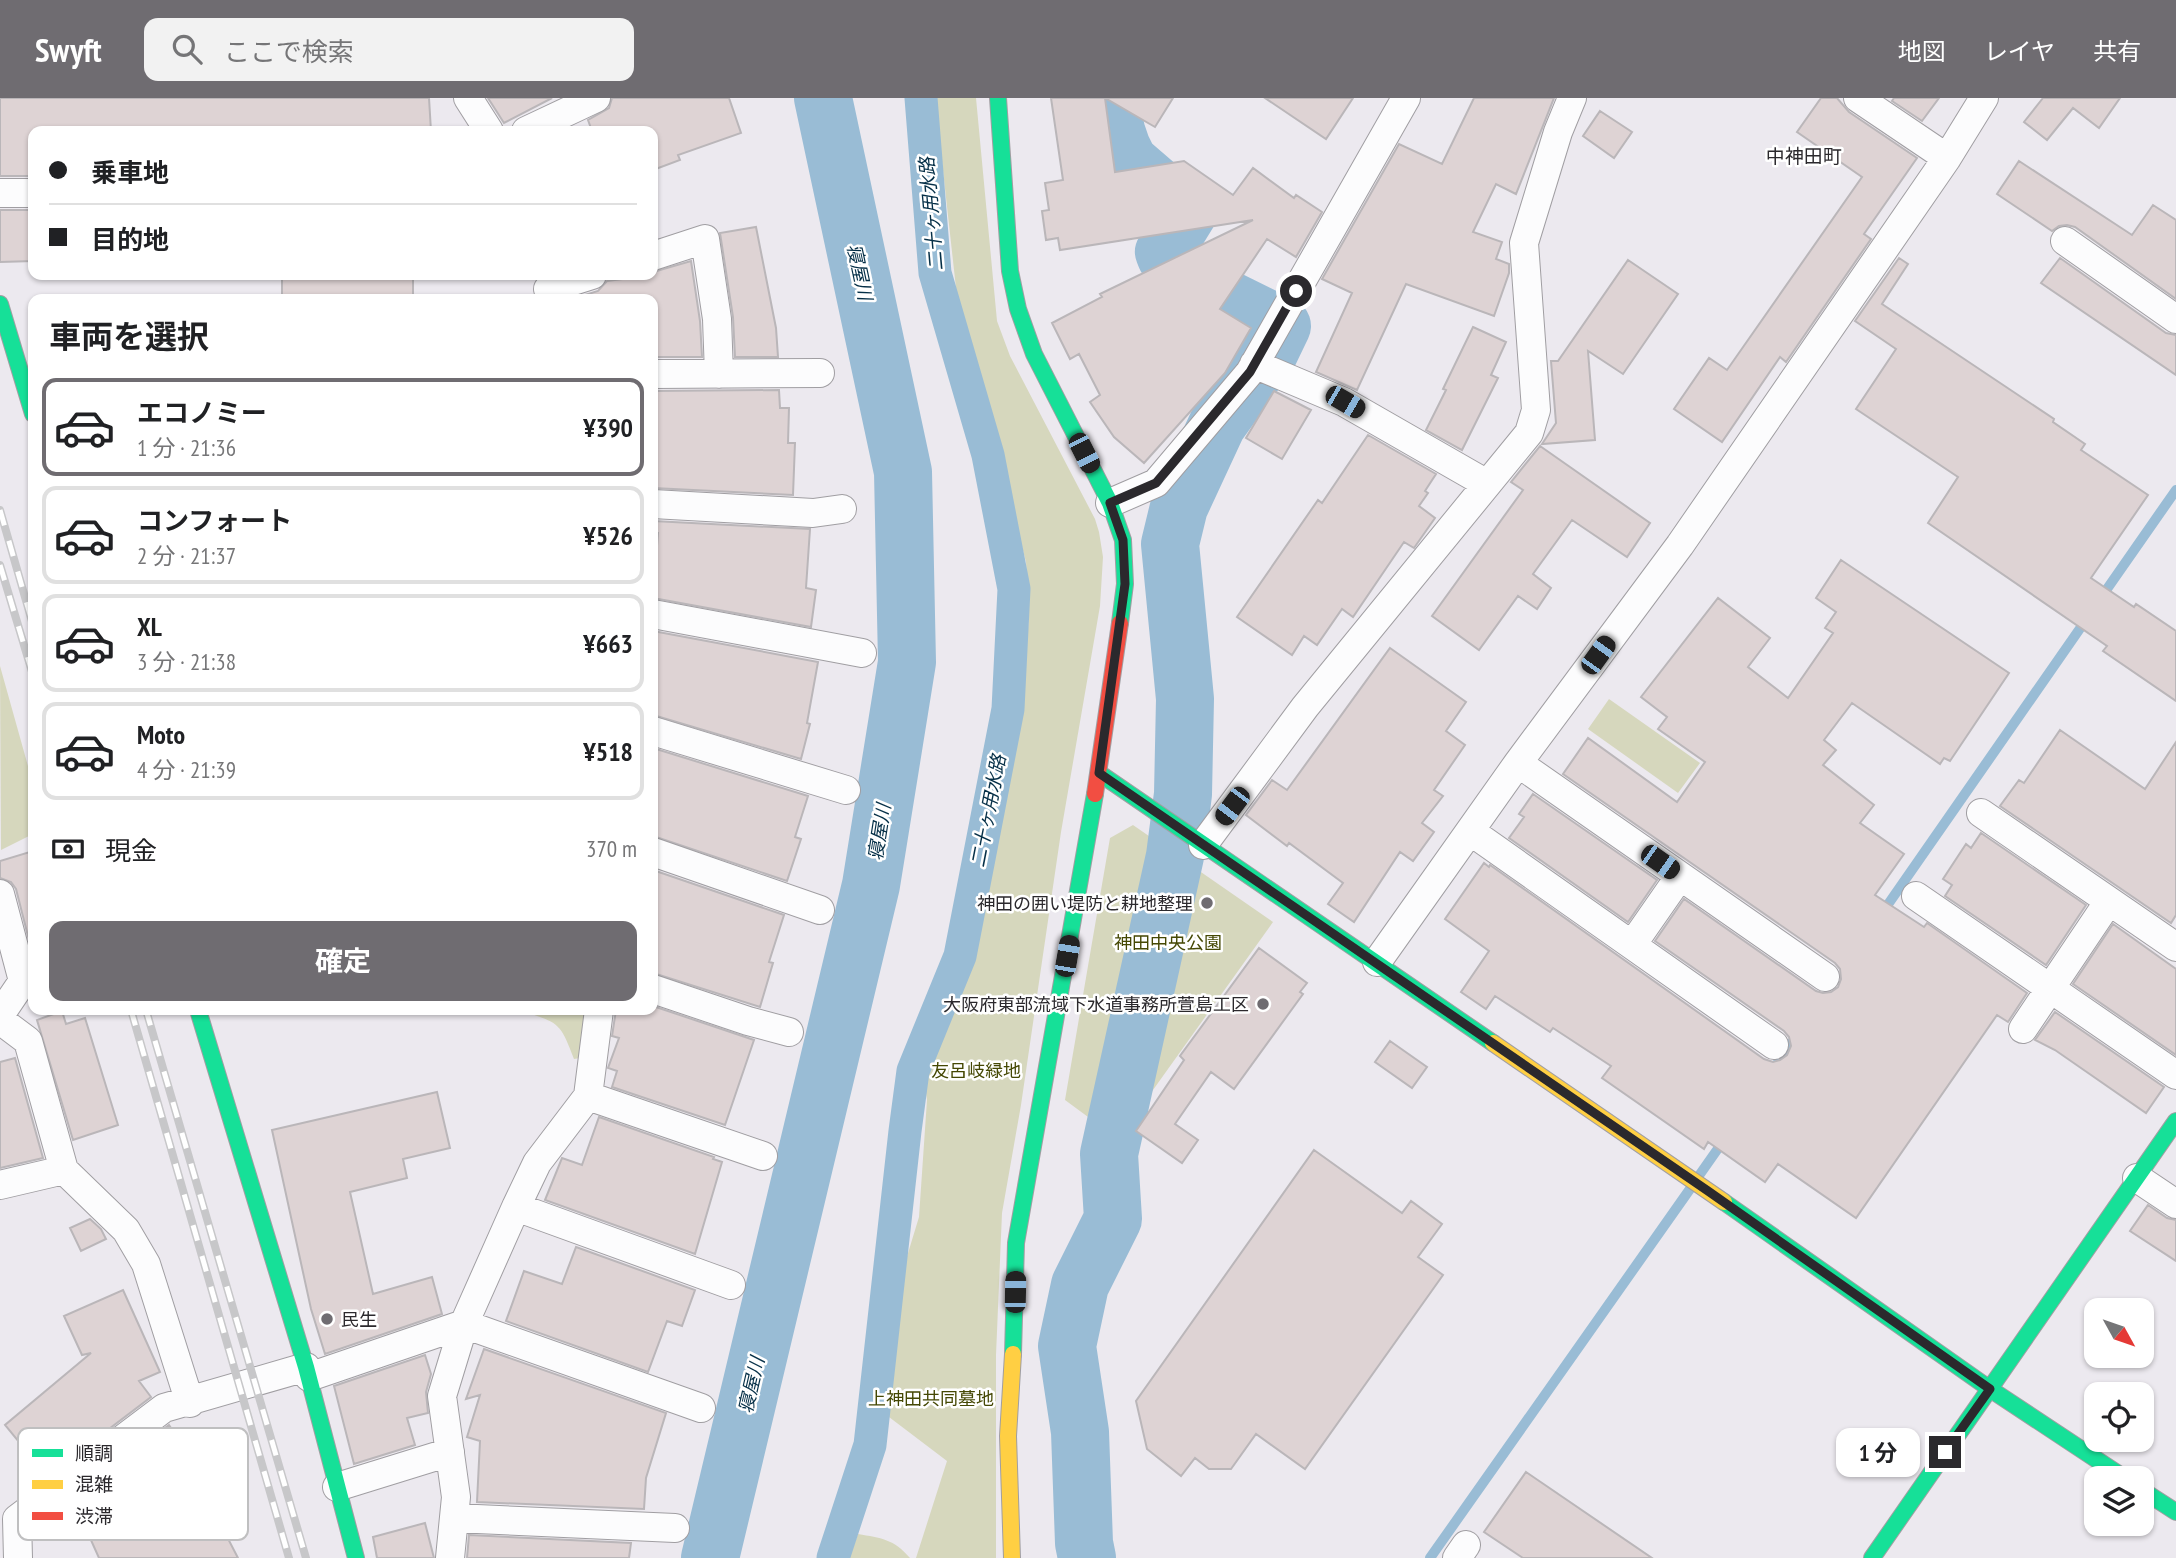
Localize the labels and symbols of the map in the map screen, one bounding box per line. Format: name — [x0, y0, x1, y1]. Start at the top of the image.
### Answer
district label: 中神田町 — [1766, 144, 1842, 168]
water label: 二十ヶ用水路 — [914, 154, 948, 272]
water label: 寝屋川 — [842, 242, 878, 304]
route start — [1280, 275, 1312, 307]
car — [1322, 382, 1369, 422]
car — [1066, 430, 1103, 476]
car — [1578, 632, 1619, 678]
water label: 二十ヶ用水路 — [965, 751, 1011, 869]
car — [1211, 783, 1254, 829]
water label: 寝屋川 — [863, 800, 896, 862]
car — [1637, 841, 1684, 883]
place label: 神田の囲い堤防と耕地整理 — [977, 892, 1193, 915]
marker: 神田の囲い堤防と耕地整理 — [1199, 895, 1215, 911]
park label: 神田中央公園 — [1114, 931, 1222, 954]
car — [1054, 933, 1081, 979]
place label: 大阪府東部流域下水道事務所萱島工区 — [943, 993, 1249, 1016]
marker: 大阪府東部流域下水道事務所萱島工区 — [1255, 996, 1271, 1012]
park label: 友呂岐緑地 — [931, 1059, 1021, 1082]
car — [1005, 1271, 1026, 1313]
north arrow — [2084, 1298, 2154, 1368]
place label: 民生 — [341, 1308, 377, 1331]
marker: 民生 — [319, 1311, 335, 1327]
water label: 寝屋川 — [733, 1353, 770, 1415]
park label: 上神田共同墓地 — [868, 1387, 994, 1410]
legend — [18, 1428, 248, 1540]
callout: 1 分 — [1836, 1428, 1920, 1476]
route end — [1929, 1436, 1961, 1468]
text: 順調 — [75, 1441, 113, 1465]
text: 混雑 — [75, 1472, 113, 1496]
text: 渋滞 — [75, 1504, 113, 1528]

